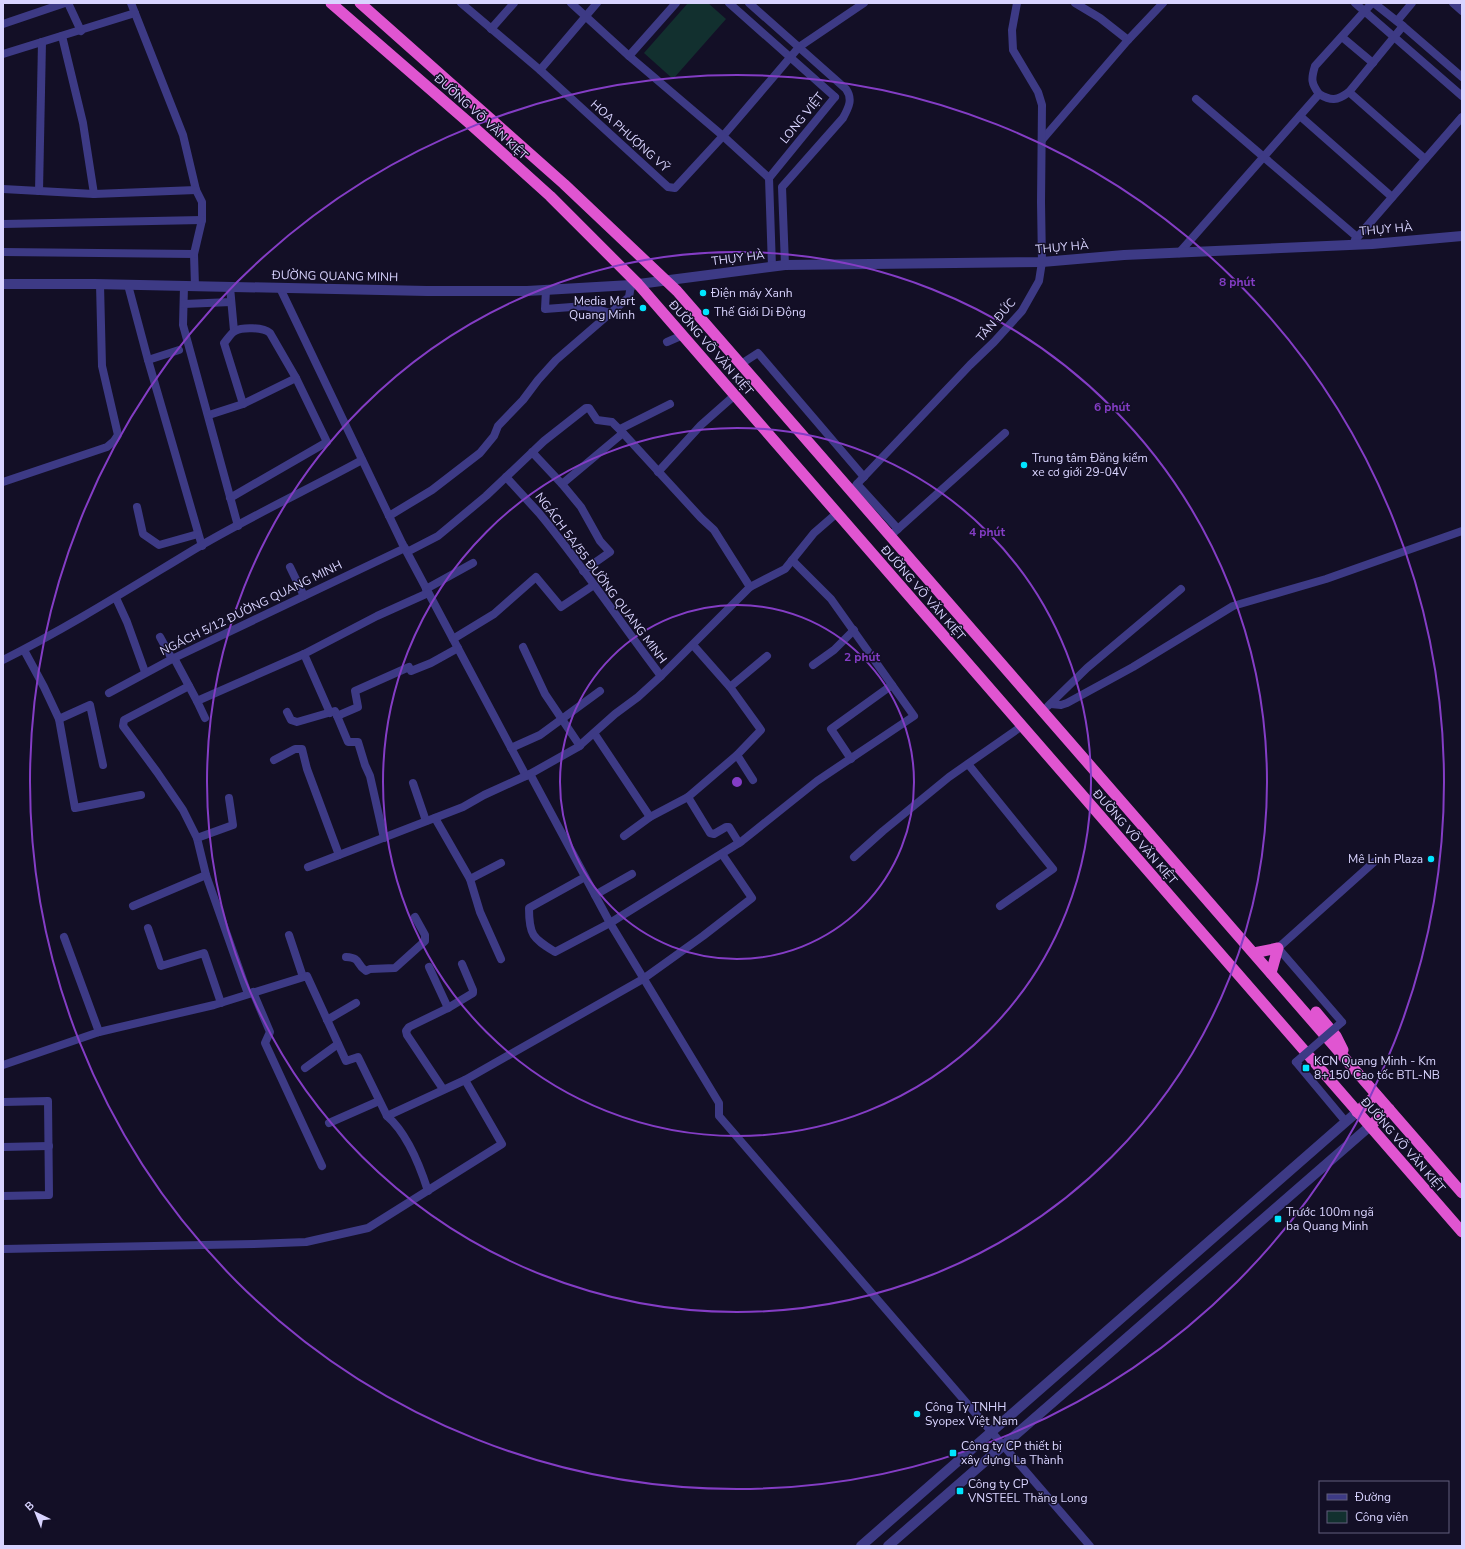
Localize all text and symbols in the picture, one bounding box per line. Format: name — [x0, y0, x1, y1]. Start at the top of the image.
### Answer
street label: ĐƯỜNG VÕ VĂN KIỆT — [430, 70, 532, 164]
street label: LONG VIỆT — [776, 89, 828, 147]
street label: HOA PHƯỢNG VỸ — [587, 96, 673, 176]
street label: THỤY HÀ — [1359, 219, 1413, 239]
street label: THỤY HÀ — [1035, 237, 1089, 257]
street label: THỤY HÀ — [711, 247, 766, 269]
street label: ĐƯỜNG QUANG MINH — [271, 267, 398, 285]
text: 8 phút — [1219, 274, 1255, 290]
place label: Điện máy Xanh — [710, 285, 793, 301]
marker: Điện máy Xanh — [698, 288, 708, 298]
place label: Media Mart Quang Minh — [569, 293, 636, 323]
street label: TÂN ĐỨC — [973, 295, 1019, 345]
street label: ĐƯỜNG VÕ VĂN KIỆT — [665, 296, 757, 399]
marker: Media Mart Quang Minh — [638, 303, 648, 313]
place label: Thế Giới Di Động — [714, 304, 806, 320]
marker: Thế Giới Di Động — [701, 307, 711, 317]
text: 6 phút — [1094, 399, 1130, 415]
place label: Trung tâm Đăng kiểm xe cơ giới 29-04V — [1032, 450, 1148, 480]
marker: Trung tâm Đăng kiểm xe cơ giới 29-04V — [1019, 460, 1029, 470]
street label: NGÁCH 5A/55 ĐƯỜNG QUANG MINH — [531, 489, 671, 667]
text: 4 phút — [969, 524, 1005, 540]
street label: ĐƯỜNG VÕ VĂN KIỆT — [877, 541, 969, 644]
street label: NGÁCH 5/12 ĐƯỜNG QUANG MINH — [157, 557, 345, 659]
text: 2 phút — [844, 649, 880, 665]
centre of rings — [730, 775, 744, 789]
street label: ĐƯỜNG VÕ VĂN KIỆT — [1089, 785, 1181, 888]
place label: Mê Linh Plaza — [1348, 851, 1423, 867]
marker: Mê Linh Plaza — [1426, 854, 1436, 864]
place label: KCN Quang Minh - Km 8+150 Cao tốc BTL-NB — [1314, 1053, 1440, 1083]
marker: KCN Quang Minh - Km 8+150 Cao tốc BTL-NB — [1301, 1063, 1311, 1073]
street label: ĐƯỜNG VÕ VĂN KIỆT — [1357, 1093, 1449, 1196]
place label: Trước 100m ngã ba Quang Minh — [1286, 1204, 1374, 1234]
marker: Trước 100m ngã ba Quang Minh — [1273, 1214, 1283, 1224]
place label: Công Ty TNHH Syopex Việt Nam — [925, 1399, 1018, 1429]
marker: Công Ty TNHH Syopex Việt Nam — [912, 1409, 922, 1419]
place label: Công ty CP thiết bị xây dựng La Thành — [961, 1438, 1064, 1468]
marker: Công ty CP thiết bị xây dựng La Thành — [948, 1448, 958, 1458]
place label: Công ty CP VNSTEEL Thăng Long — [967, 1476, 1087, 1506]
legend — [1319, 1481, 1449, 1533]
marker: Công ty CP VNSTEEL Thăng Long — [955, 1486, 965, 1496]
text: Đường — [1354, 1489, 1391, 1505]
north arrow — [16, 1493, 56, 1533]
text: B — [22, 1498, 37, 1514]
text: Công viên — [1355, 1509, 1408, 1525]

